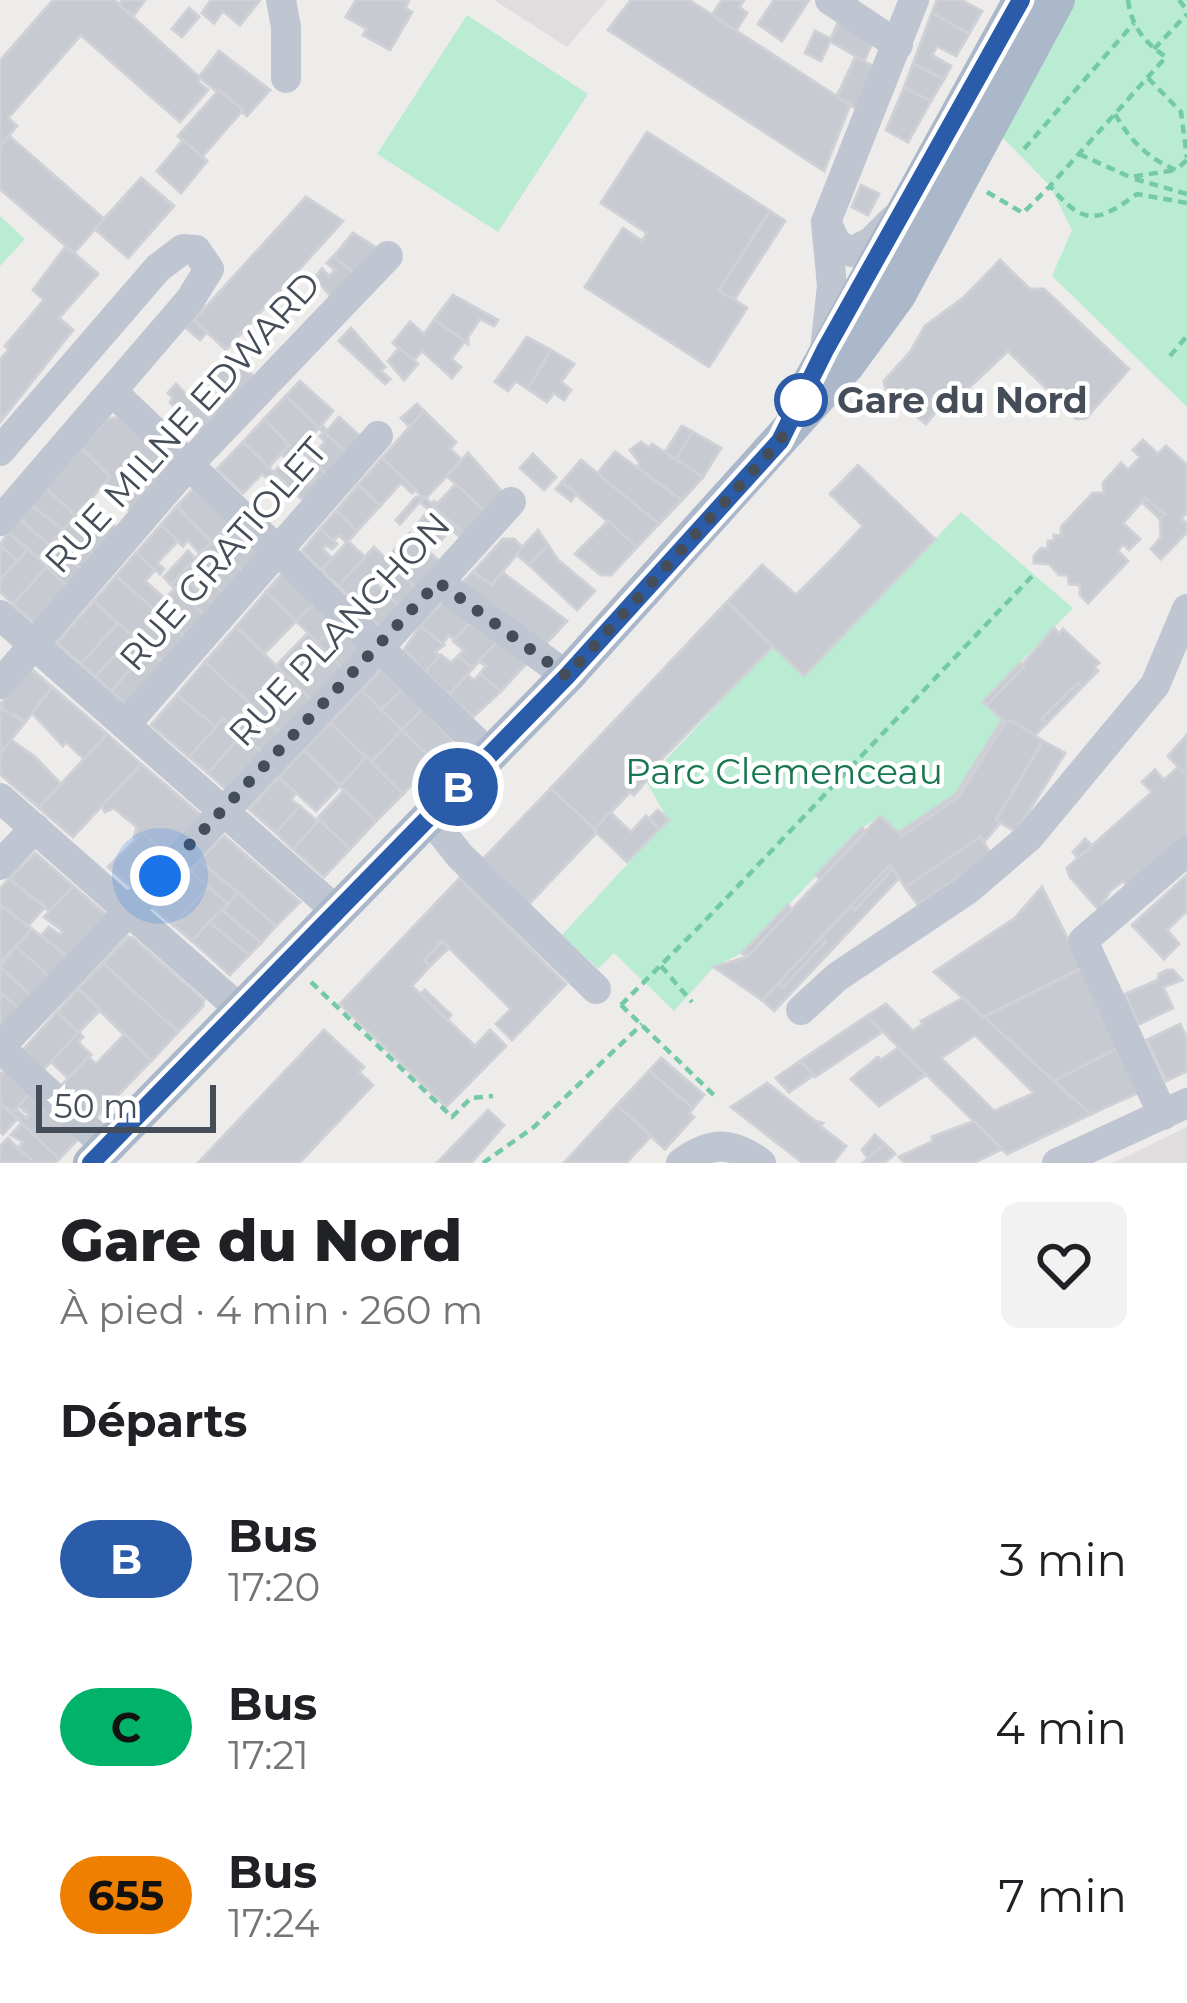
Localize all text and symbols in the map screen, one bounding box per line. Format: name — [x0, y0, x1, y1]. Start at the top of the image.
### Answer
street label: RUE MILNE EDWARD — [35, 262, 329, 582]
marker: Gare du Nord — [776, 375, 826, 425]
place label: Gare du Nord — [837, 378, 1088, 422]
street label: RUE GRATIOLET — [110, 428, 336, 679]
street label: RUE PLANCHON — [219, 503, 459, 755]
line badge: B — [419, 748, 497, 826]
park label: Parc Clemenceau — [625, 749, 943, 793]
text: B — [442, 761, 474, 813]
your location — [130, 846, 190, 906]
scale bar — [36, 1079, 216, 1132]
text: 50 m — [54, 1086, 138, 1126]
button: heart — [1001, 1202, 1127, 1328]
text: Gare du Nord — [60, 1206, 462, 1275]
text: À pied · 4 min · 260 m — [60, 1286, 483, 1334]
text: Départs — [60, 1393, 248, 1448]
text: Bus — [228, 1508, 317, 1563]
text: 3 min — [1000, 1532, 1127, 1587]
text: B — [110, 1533, 142, 1585]
text: 17:20 — [228, 1563, 320, 1611]
text: Bus — [228, 1676, 317, 1731]
text: 4 min — [995, 1700, 1127, 1755]
text: C — [111, 1701, 141, 1753]
text: 17:21 — [228, 1731, 309, 1779]
text: Bus — [228, 1844, 317, 1899]
text: 7 min — [998, 1868, 1127, 1923]
text: 655 — [88, 1869, 164, 1921]
text: 17:24 — [228, 1899, 320, 1947]

